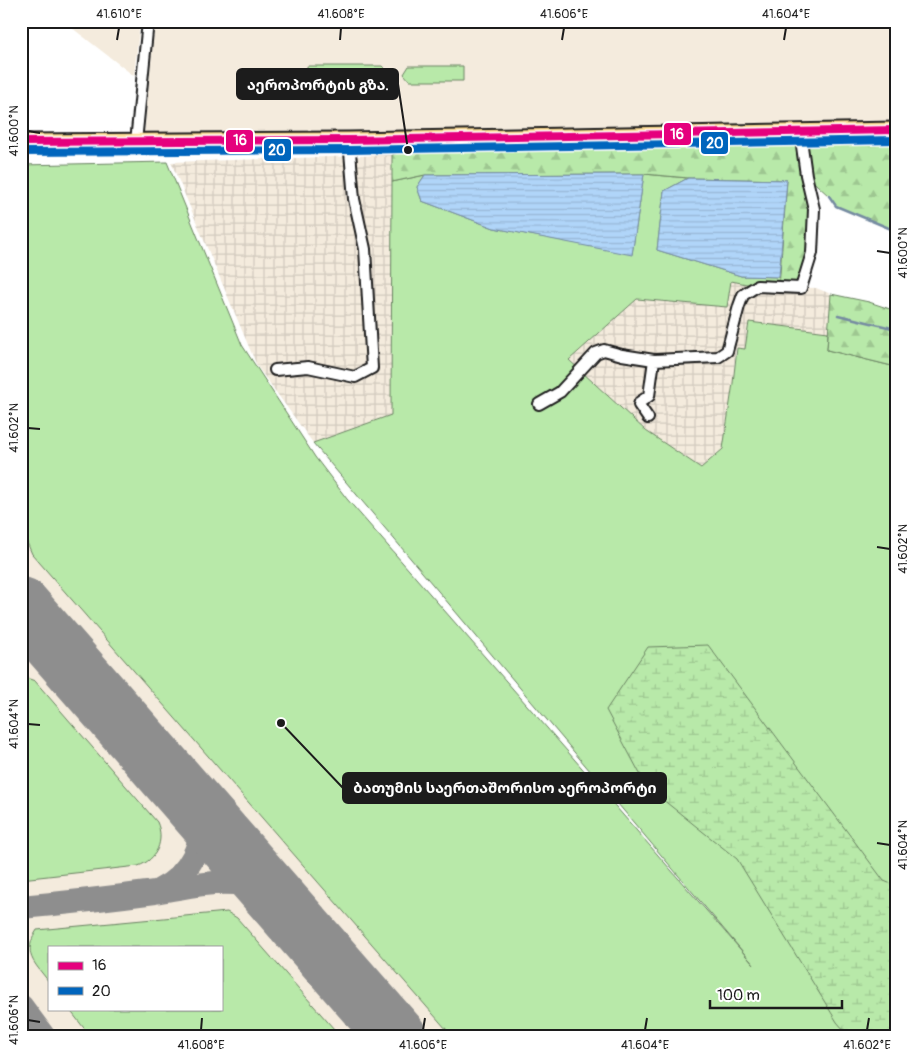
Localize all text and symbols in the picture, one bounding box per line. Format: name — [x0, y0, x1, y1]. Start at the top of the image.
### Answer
text: 41.610°E — [96, 7, 142, 22]
text: 41.608°E — [317, 7, 365, 22]
text: 41.606°E — [540, 7, 588, 22]
text: 41.604°E — [762, 7, 810, 22]
callout: აეროპორტის გზა. — [237, 69, 398, 99]
text: აეროპორტის გზა. — [247, 76, 389, 95]
text: 41.600°N — [7, 105, 22, 157]
line badge: 16 — [663, 122, 692, 146]
text: 16 — [670, 126, 684, 143]
line badge: 16 — [225, 129, 254, 153]
line badge: 20 — [700, 131, 729, 155]
text: 16 — [233, 132, 247, 149]
text: 20 — [706, 135, 724, 152]
line badge: 20 — [263, 138, 292, 162]
text: 20 — [268, 142, 286, 159]
text: 41.600°N — [896, 227, 911, 279]
text: 41.602°N — [7, 403, 22, 453]
text: 41.602°N — [896, 524, 911, 574]
text: 41.604°N — [7, 699, 22, 749]
callout: ბათუმის საერთაშორისო აეროპორტი — [343, 773, 666, 803]
text: ბათუმის საერთაშორისო აეროპორტი — [353, 779, 657, 798]
text: 41.604°N — [896, 820, 911, 870]
legend — [48, 946, 222, 1010]
text: 16 — [92, 956, 107, 975]
scale bar — [710, 978, 842, 1010]
text: 20 — [92, 982, 111, 1001]
text: 100 m — [717, 986, 760, 1005]
text: 41.606°N — [7, 995, 22, 1045]
text: 41.608°E — [177, 1038, 225, 1053]
text: 41.606°E — [399, 1038, 447, 1053]
text: 41.604°E — [621, 1038, 669, 1053]
text: 41.602°E — [843, 1038, 891, 1053]

